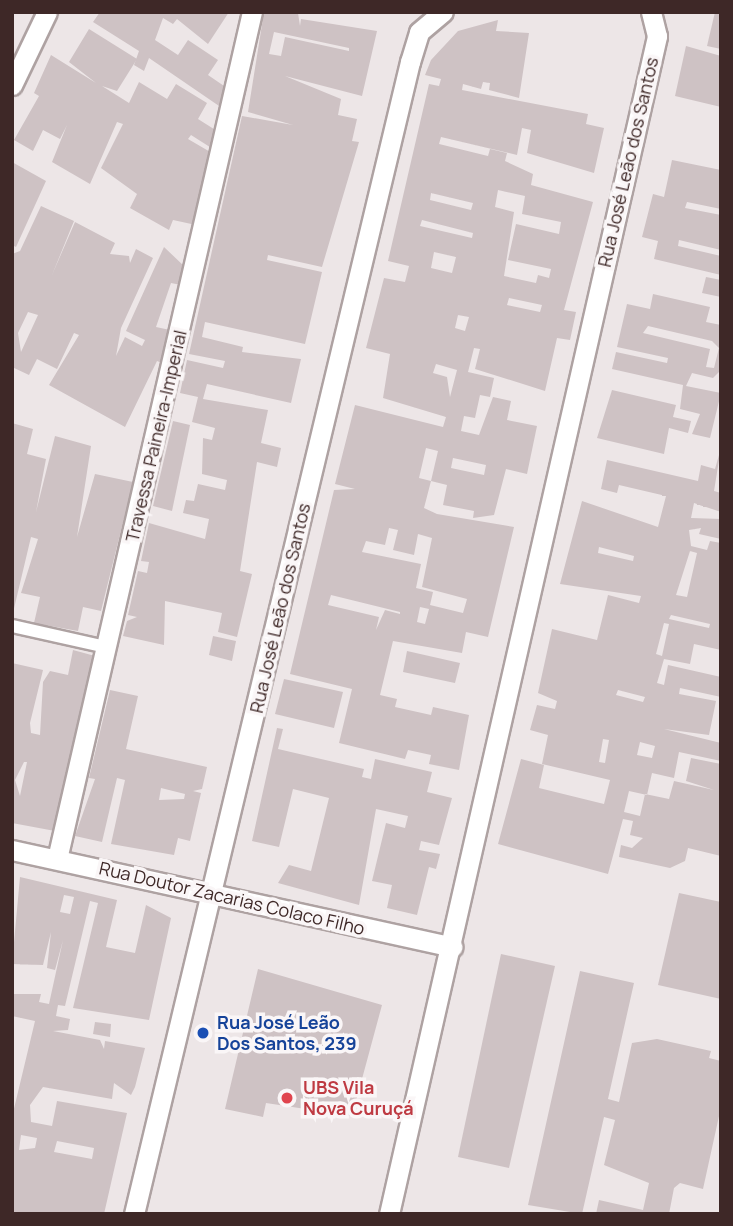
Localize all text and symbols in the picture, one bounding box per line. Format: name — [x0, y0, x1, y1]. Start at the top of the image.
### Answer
street label: Rua José Leão dos Santos — [593, 55, 663, 269]
street label: Travessa Paineira-Imperial — [121, 328, 191, 544]
street label: Rua José Leão dos Santos — [245, 501, 315, 715]
street label: Rua Doutor Zacarias Colaco Filho — [97, 857, 367, 939]
place label: Rua José Leão Dos Santos, 239 — [217, 1012, 357, 1054]
marker: Rua José Leão Dos Santos, 239 — [195, 1025, 211, 1041]
place label: UBS Vila Nova Curuçá — [303, 1077, 414, 1120]
marker: UBS Vila Nova Curuçá — [277, 1088, 297, 1108]

